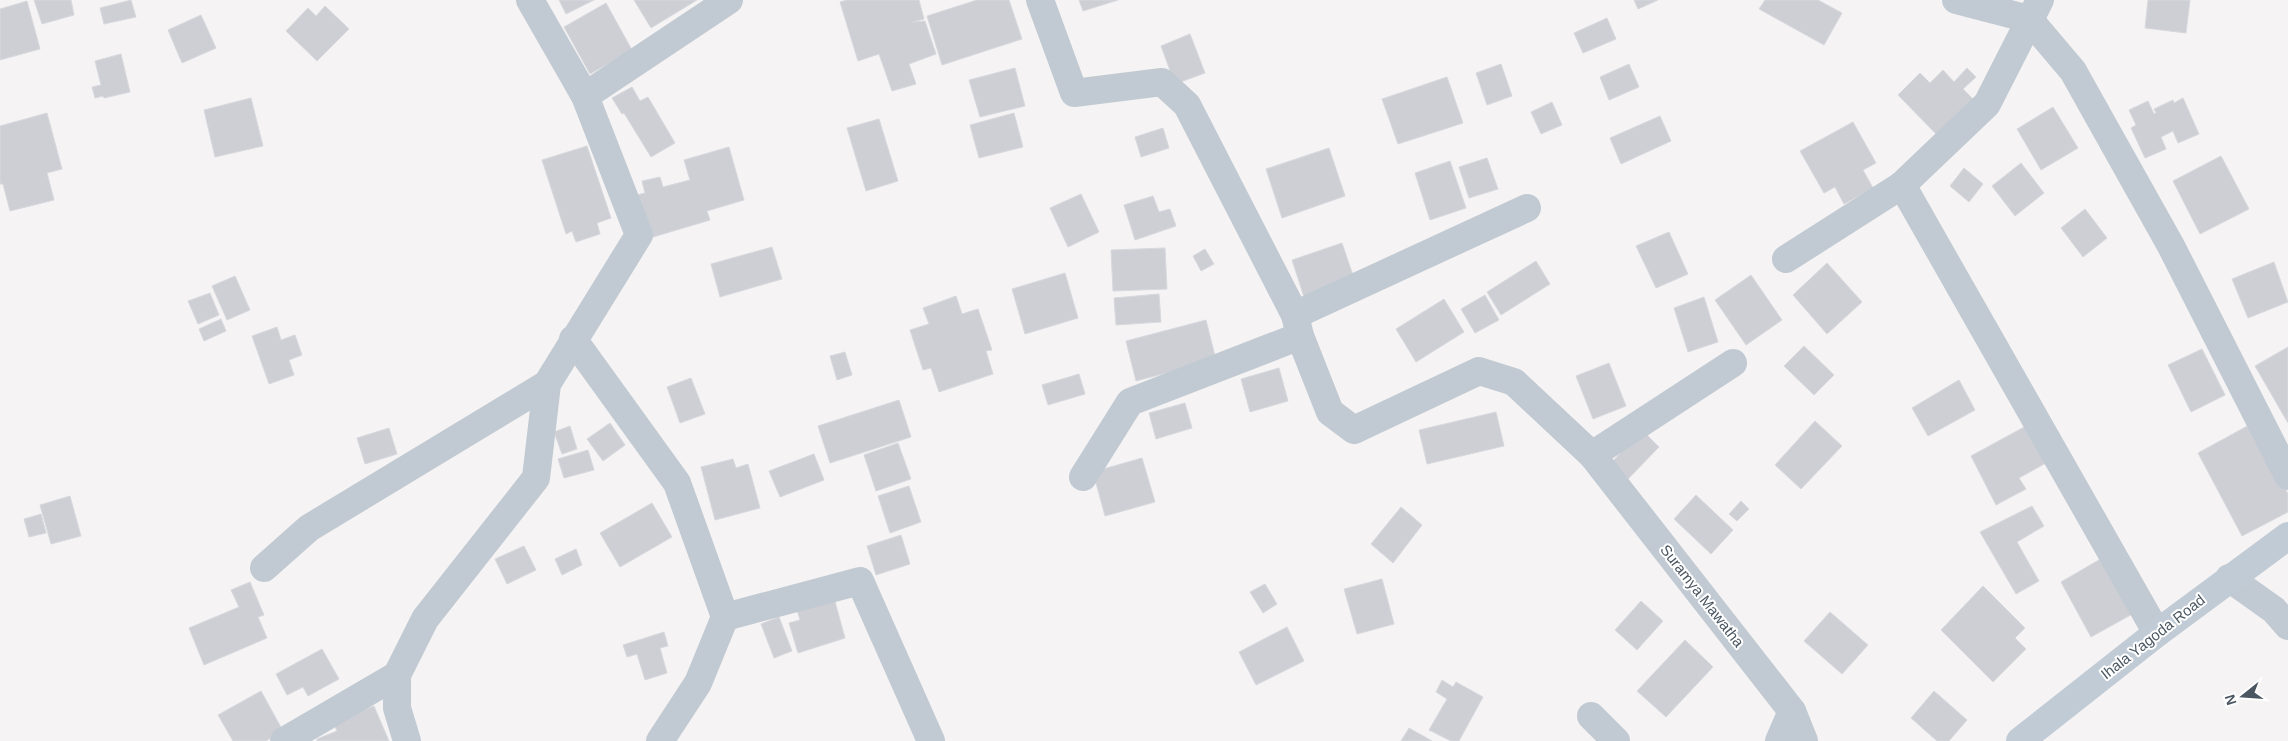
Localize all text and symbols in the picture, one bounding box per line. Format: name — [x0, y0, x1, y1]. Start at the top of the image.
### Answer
street label: Suramya Mawatha — [1657, 541, 1748, 651]
street label: Ihala Yagoda Road — [2097, 591, 2208, 682]
north arrow — [2218, 671, 2268, 721]
text: N — [2221, 693, 2240, 707]

